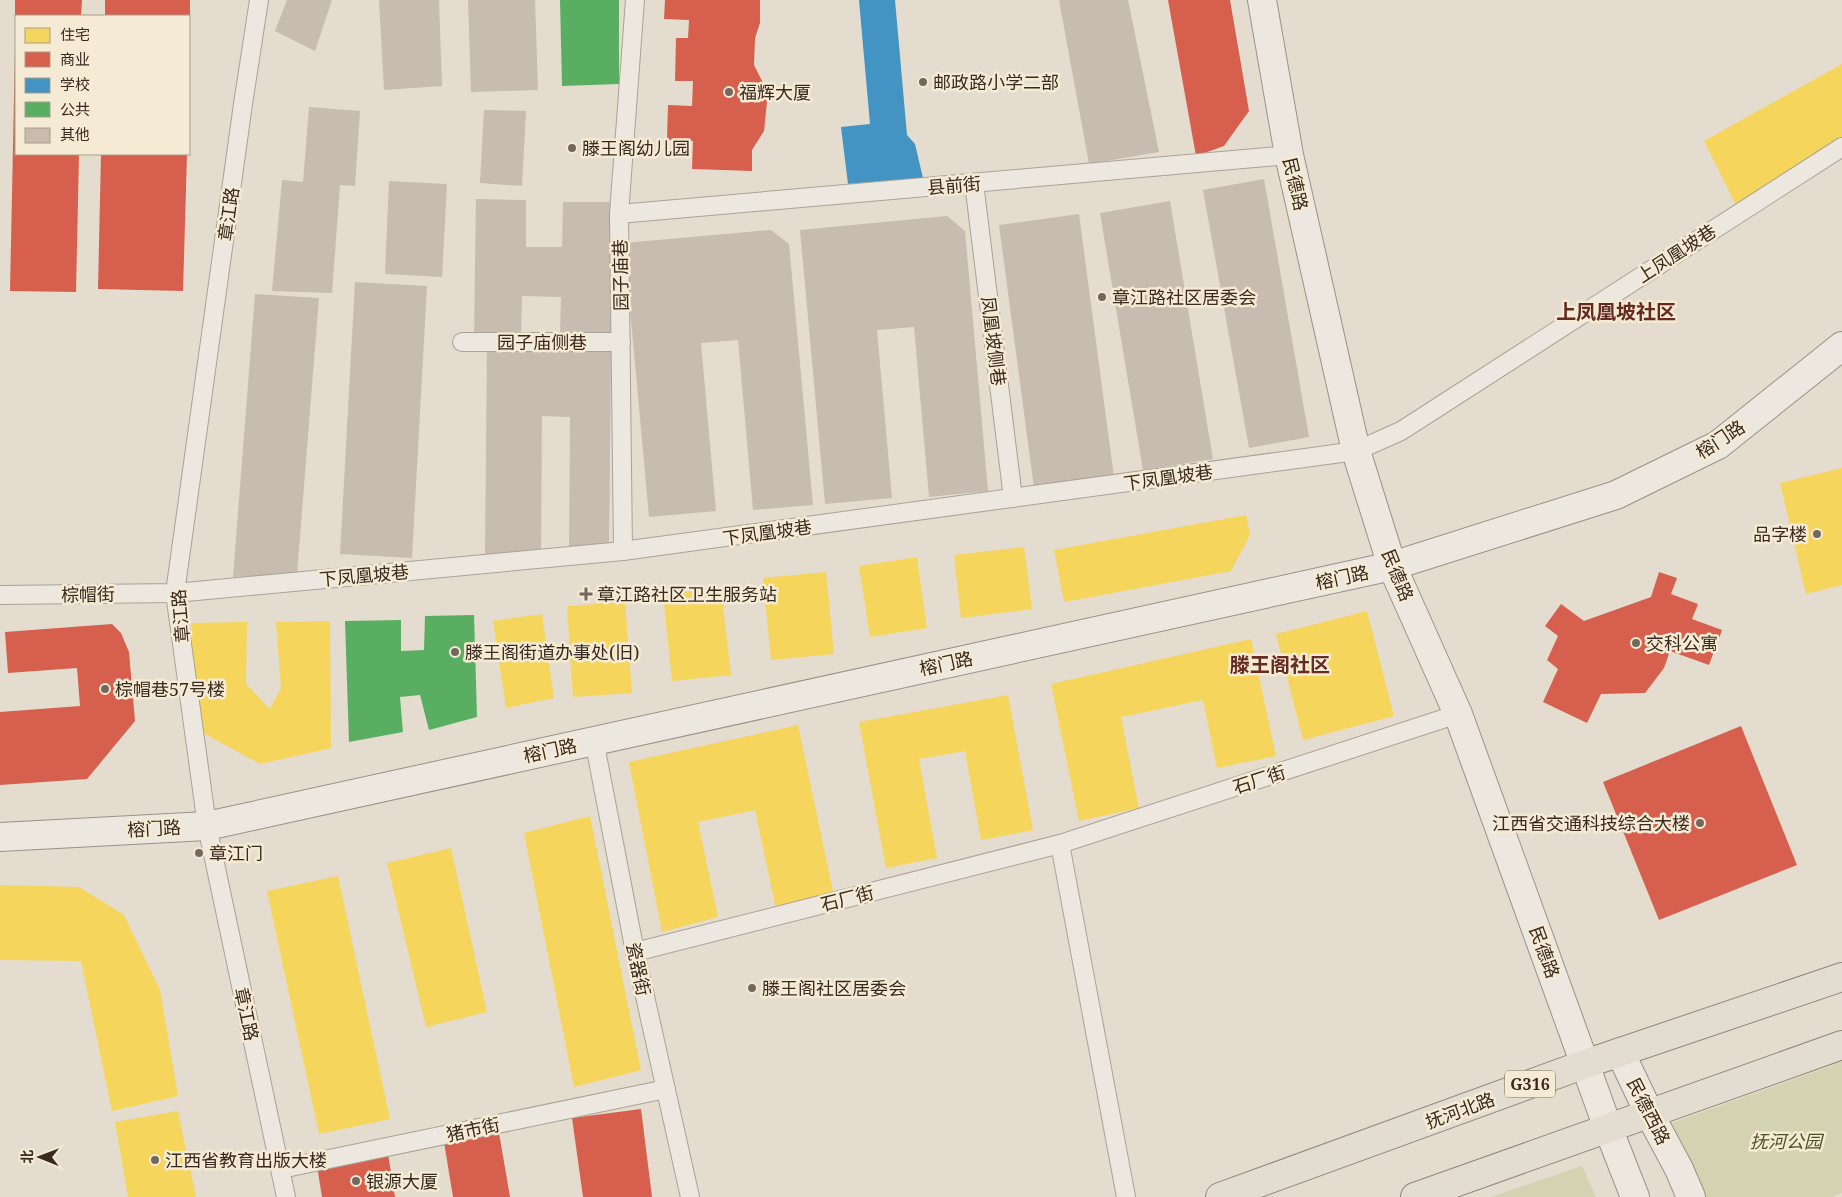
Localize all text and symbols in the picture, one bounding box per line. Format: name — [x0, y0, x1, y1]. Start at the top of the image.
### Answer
legend — [15, 15, 190, 155]
text: 住宅 — [60, 24, 90, 44]
text: 商业 — [60, 49, 90, 69]
place label: 邮政路小学二部 — [933, 70, 1059, 94]
text: 学校 — [60, 74, 90, 94]
marker: 邮政路小学二部 — [917, 76, 929, 88]
place label: 福辉大厦 — [739, 80, 811, 104]
marker: 福辉大厦 — [723, 86, 735, 98]
text: 公共 — [60, 99, 90, 119]
text: 其他 — [60, 124, 90, 144]
place label: 滕王阁幼儿园 — [582, 136, 690, 160]
marker: 滕王阁幼儿园 — [566, 142, 578, 154]
street label: 民德路 — [1278, 155, 1314, 213]
street label: 县前街 — [926, 171, 982, 199]
street label: 章江路 — [212, 186, 244, 242]
street label: 上凤凰坡巷 — [1632, 218, 1720, 288]
street label: 园子庙巷 — [607, 239, 633, 311]
place label: 章江路社区居委会 — [1112, 285, 1256, 309]
marker: 章江路社区居委会 — [1096, 291, 1108, 303]
street label: 凤凰坡侧巷 — [977, 295, 1011, 387]
district label: 上凤凰坡社区 — [1556, 298, 1676, 325]
street label: 园子庙侧巷 — [497, 330, 587, 354]
street label: 榕门路 — [1691, 414, 1749, 464]
street label: 下凤凰坡巷 — [1122, 459, 1214, 495]
street label: 下凤凰坡巷 — [721, 514, 813, 550]
place label: 品字楼 — [1753, 522, 1807, 546]
marker: 品字楼 — [1811, 528, 1823, 540]
street label: 民德路 — [1377, 545, 1419, 605]
street label: 下凤凰坡巷 — [318, 559, 410, 591]
street label: 榕门路 — [1313, 560, 1371, 594]
street label: 棕帽街 — [61, 582, 115, 606]
place label: 章江路社区卫生服务站 — [597, 582, 777, 606]
marker: 章江路社区卫生服务站 — [579, 587, 593, 601]
street label: 章江路 — [166, 588, 194, 644]
place label: 交科公寓 — [1646, 631, 1718, 655]
marker: 交科公寓 — [1630, 637, 1642, 649]
place label: 滕王阁街道办事处(旧) — [465, 640, 639, 664]
marker: 滕王阁街道办事处(旧) — [449, 646, 461, 658]
street label: 榕门路 — [917, 646, 975, 680]
district label: 滕王阁社区 — [1230, 651, 1330, 678]
place label: 棕帽巷57号楼 — [115, 677, 225, 701]
marker: 棕帽巷57号楼 — [99, 683, 111, 695]
street label: 榕门路 — [521, 733, 579, 767]
street label: 石厂街 — [1230, 759, 1288, 799]
place label: 江西省交通科技综合大楼 — [1492, 811, 1690, 835]
street label: 榕门路 — [126, 815, 182, 841]
marker: 江西省交通科技综合大楼 — [1694, 817, 1706, 829]
place label: 章江门 — [209, 841, 263, 865]
marker: 章江门 — [193, 847, 205, 859]
street label: 石厂街 — [818, 880, 876, 916]
street label: 民德路 — [1524, 923, 1566, 981]
street label: 瓷器街 — [622, 940, 656, 998]
place label: 滕王阁社区居委会 — [762, 976, 906, 1000]
marker: 滕王阁社区居委会 — [746, 982, 758, 994]
street label: 章江路 — [230, 985, 264, 1043]
road number: G316 — [1505, 1070, 1555, 1098]
street label: 民德西路 — [1622, 1073, 1676, 1149]
street label: 抚河北路 — [1422, 1086, 1498, 1134]
street label: 猪市街 — [444, 1112, 502, 1146]
park label: 抚河公园 — [1750, 1129, 1825, 1153]
north arrow — [15, 1132, 65, 1182]
place label: 江西省教育出版大楼 — [165, 1148, 327, 1172]
text: 北 — [17, 1150, 36, 1164]
marker: 江西省教育出版大楼 — [149, 1154, 161, 1166]
place label: 银源大厦 — [366, 1169, 438, 1193]
marker: 银源大厦 — [350, 1175, 362, 1187]

